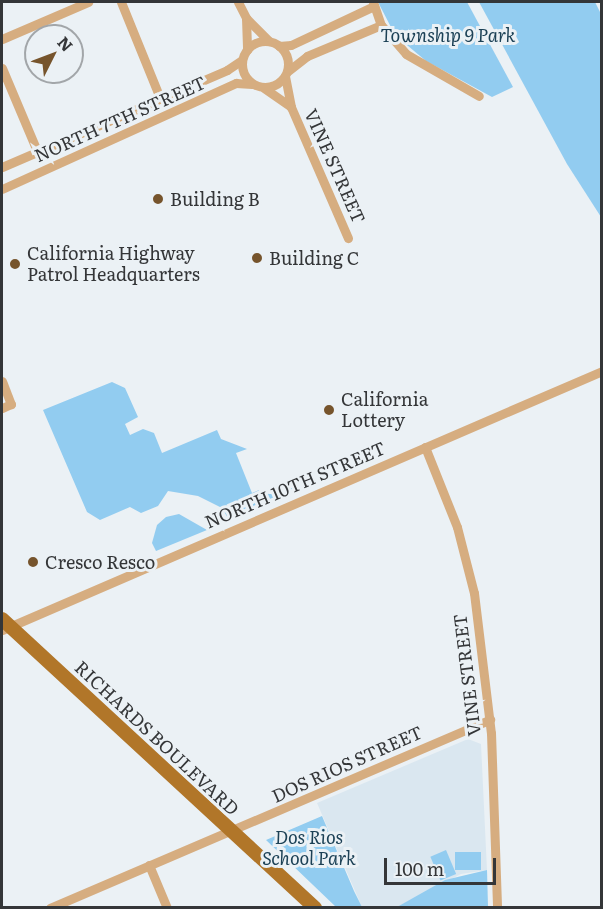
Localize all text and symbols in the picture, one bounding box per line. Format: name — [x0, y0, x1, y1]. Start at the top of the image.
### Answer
north arrow — [24, 24, 84, 84]
park label: Township 9 Park — [381, 24, 515, 46]
text: N — [52, 30, 79, 56]
street label: NORTH 7TH STREET — [31, 71, 209, 167]
street label: VINE STREET — [300, 105, 370, 227]
place label: Building B — [170, 188, 260, 210]
marker: Building B — [151, 192, 165, 206]
place label: California Highway Patrol Headquarters — [27, 243, 200, 286]
place label: Building C — [269, 247, 359, 269]
marker: Building C — [250, 251, 264, 265]
marker: California Highway Patrol Headquarters — [8, 257, 22, 271]
place label: California Lottery — [341, 389, 428, 432]
marker: California Lottery — [322, 403, 336, 417]
street label: NORTH 10TH STREET — [201, 437, 389, 533]
place label: Cresco Resco — [45, 551, 155, 573]
marker: Cresco Resco — [26, 555, 40, 569]
street label: VINE STREET — [449, 613, 485, 737]
street label: RICHARDS BOULEVARD — [70, 656, 244, 820]
street label: DOS RIOS STREET — [268, 721, 426, 807]
park label: Dos Rios School Park — [262, 827, 356, 870]
scale bar — [387, 846, 500, 884]
text: 100 m — [395, 855, 444, 882]

